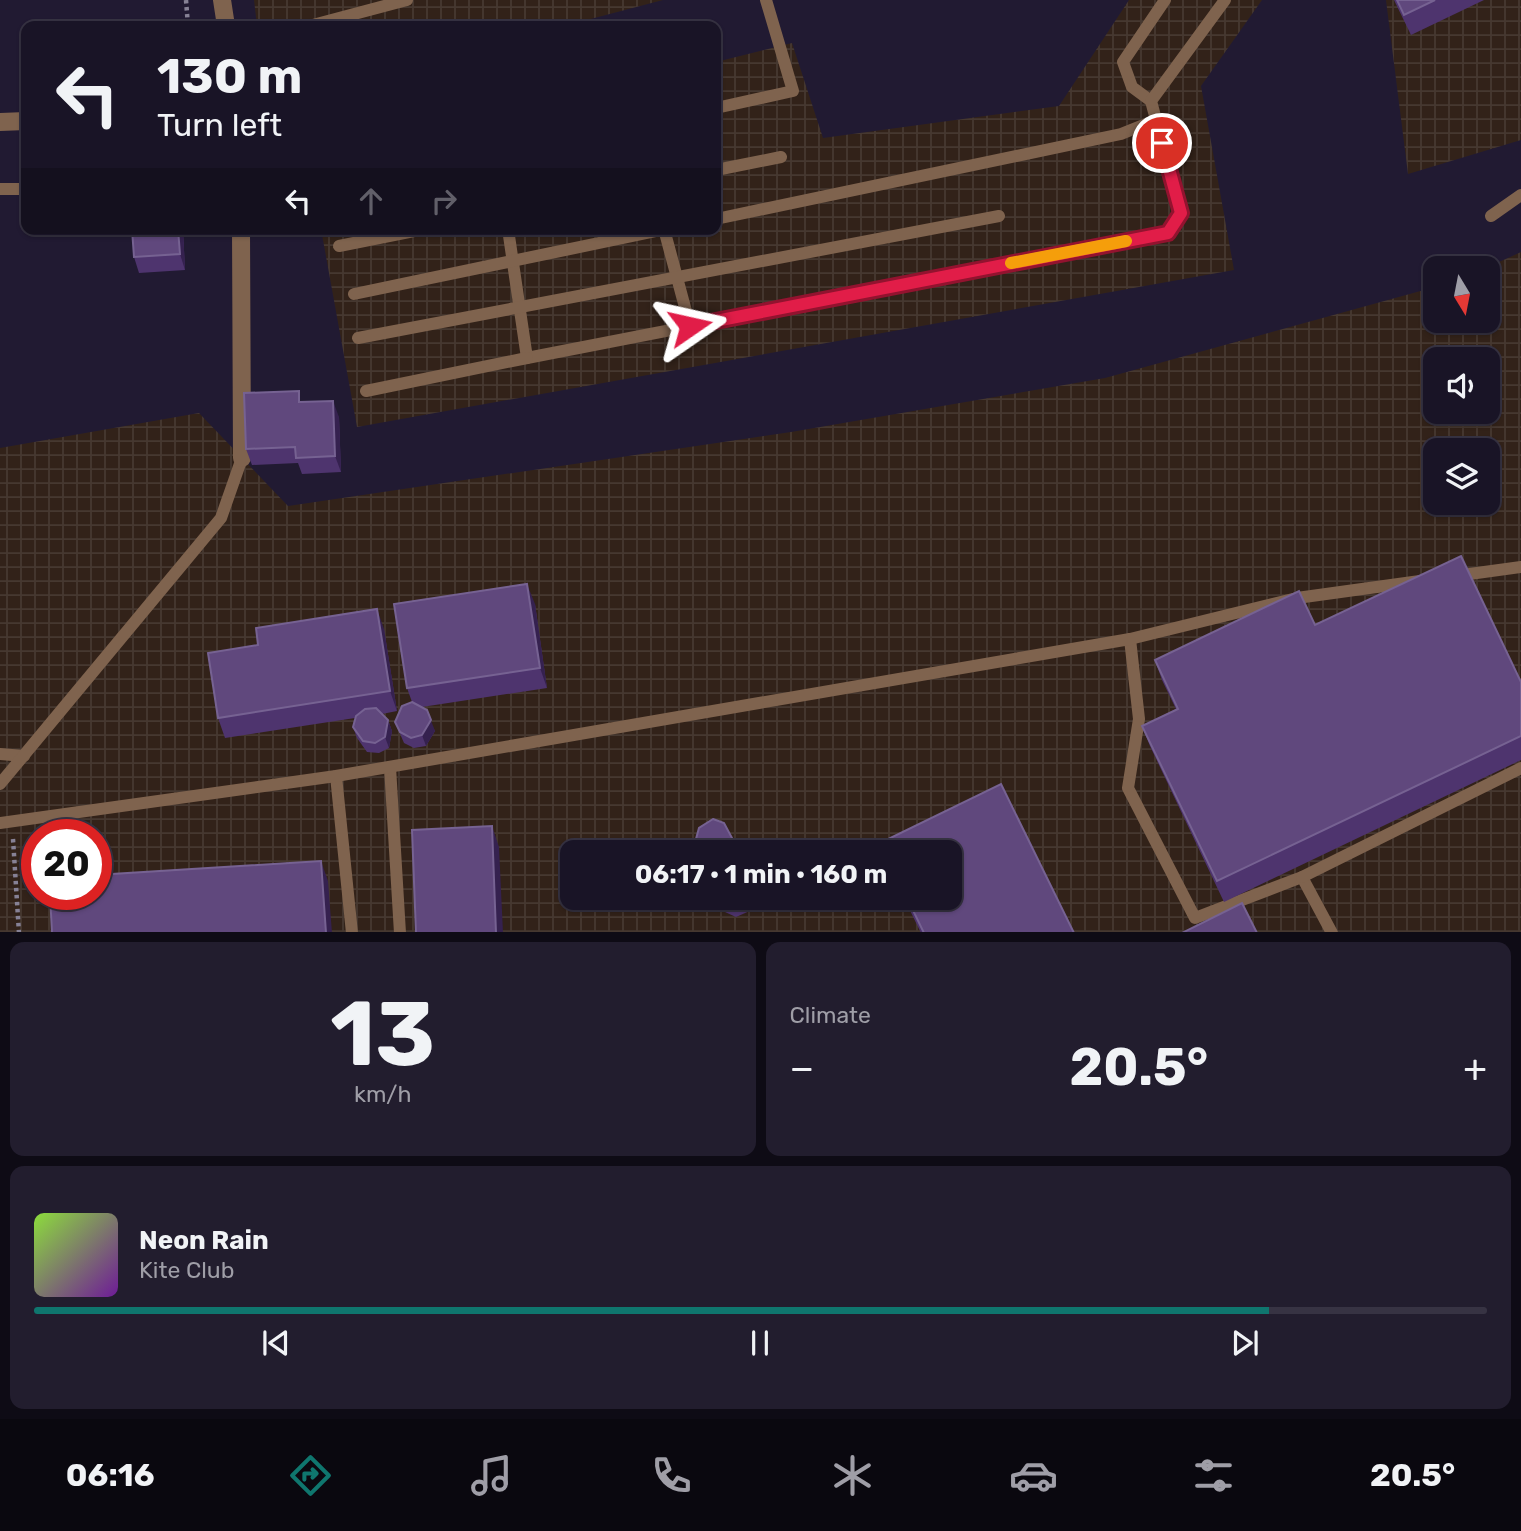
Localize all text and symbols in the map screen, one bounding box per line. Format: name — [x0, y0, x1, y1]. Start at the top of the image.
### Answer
text: 130 m — [157, 47, 302, 105]
icon: left — [42, 49, 133, 140]
text: Turn left — [157, 106, 282, 144]
pin — [1132, 113, 1192, 173]
icon: arrive — [1143, 124, 1181, 162]
icon: left — [279, 182, 317, 220]
icon: ahead — [352, 182, 390, 220]
icon: right — [425, 182, 463, 220]
north arrow — [1423, 256, 1500, 332]
map controls — [1423, 256, 1500, 515]
position arrow — [653, 289, 727, 363]
button: sound — [1423, 347, 1500, 424]
button: layers — [1423, 438, 1500, 515]
speed limit sign: 20 — [21, 819, 112, 910]
text: 06:17 · 1 min · 160 m — [635, 859, 887, 890]
text: 13 — [330, 980, 435, 1088]
text: Climate — [790, 1001, 871, 1029]
text: 20.5° — [1070, 1036, 1208, 1098]
text: − — [790, 1045, 814, 1091]
text: + — [1463, 1045, 1487, 1091]
text: km/h — [354, 1080, 411, 1108]
text: Neon Rain — [139, 1225, 269, 1256]
text: Kite Club — [139, 1256, 234, 1284]
icon: previous — [257, 1324, 295, 1362]
icon: pause — [741, 1324, 779, 1362]
icon: next — [1226, 1324, 1264, 1362]
icon: directions — [286, 1451, 335, 1500]
icon: music — [467, 1451, 516, 1500]
icon: phone — [647, 1451, 696, 1500]
icon: climate — [828, 1451, 877, 1500]
icon: car — [1009, 1451, 1058, 1500]
icon: filters — [1189, 1451, 1238, 1500]
text: 06:16 — [66, 1456, 155, 1494]
text: 20.5° — [1370, 1456, 1455, 1494]

